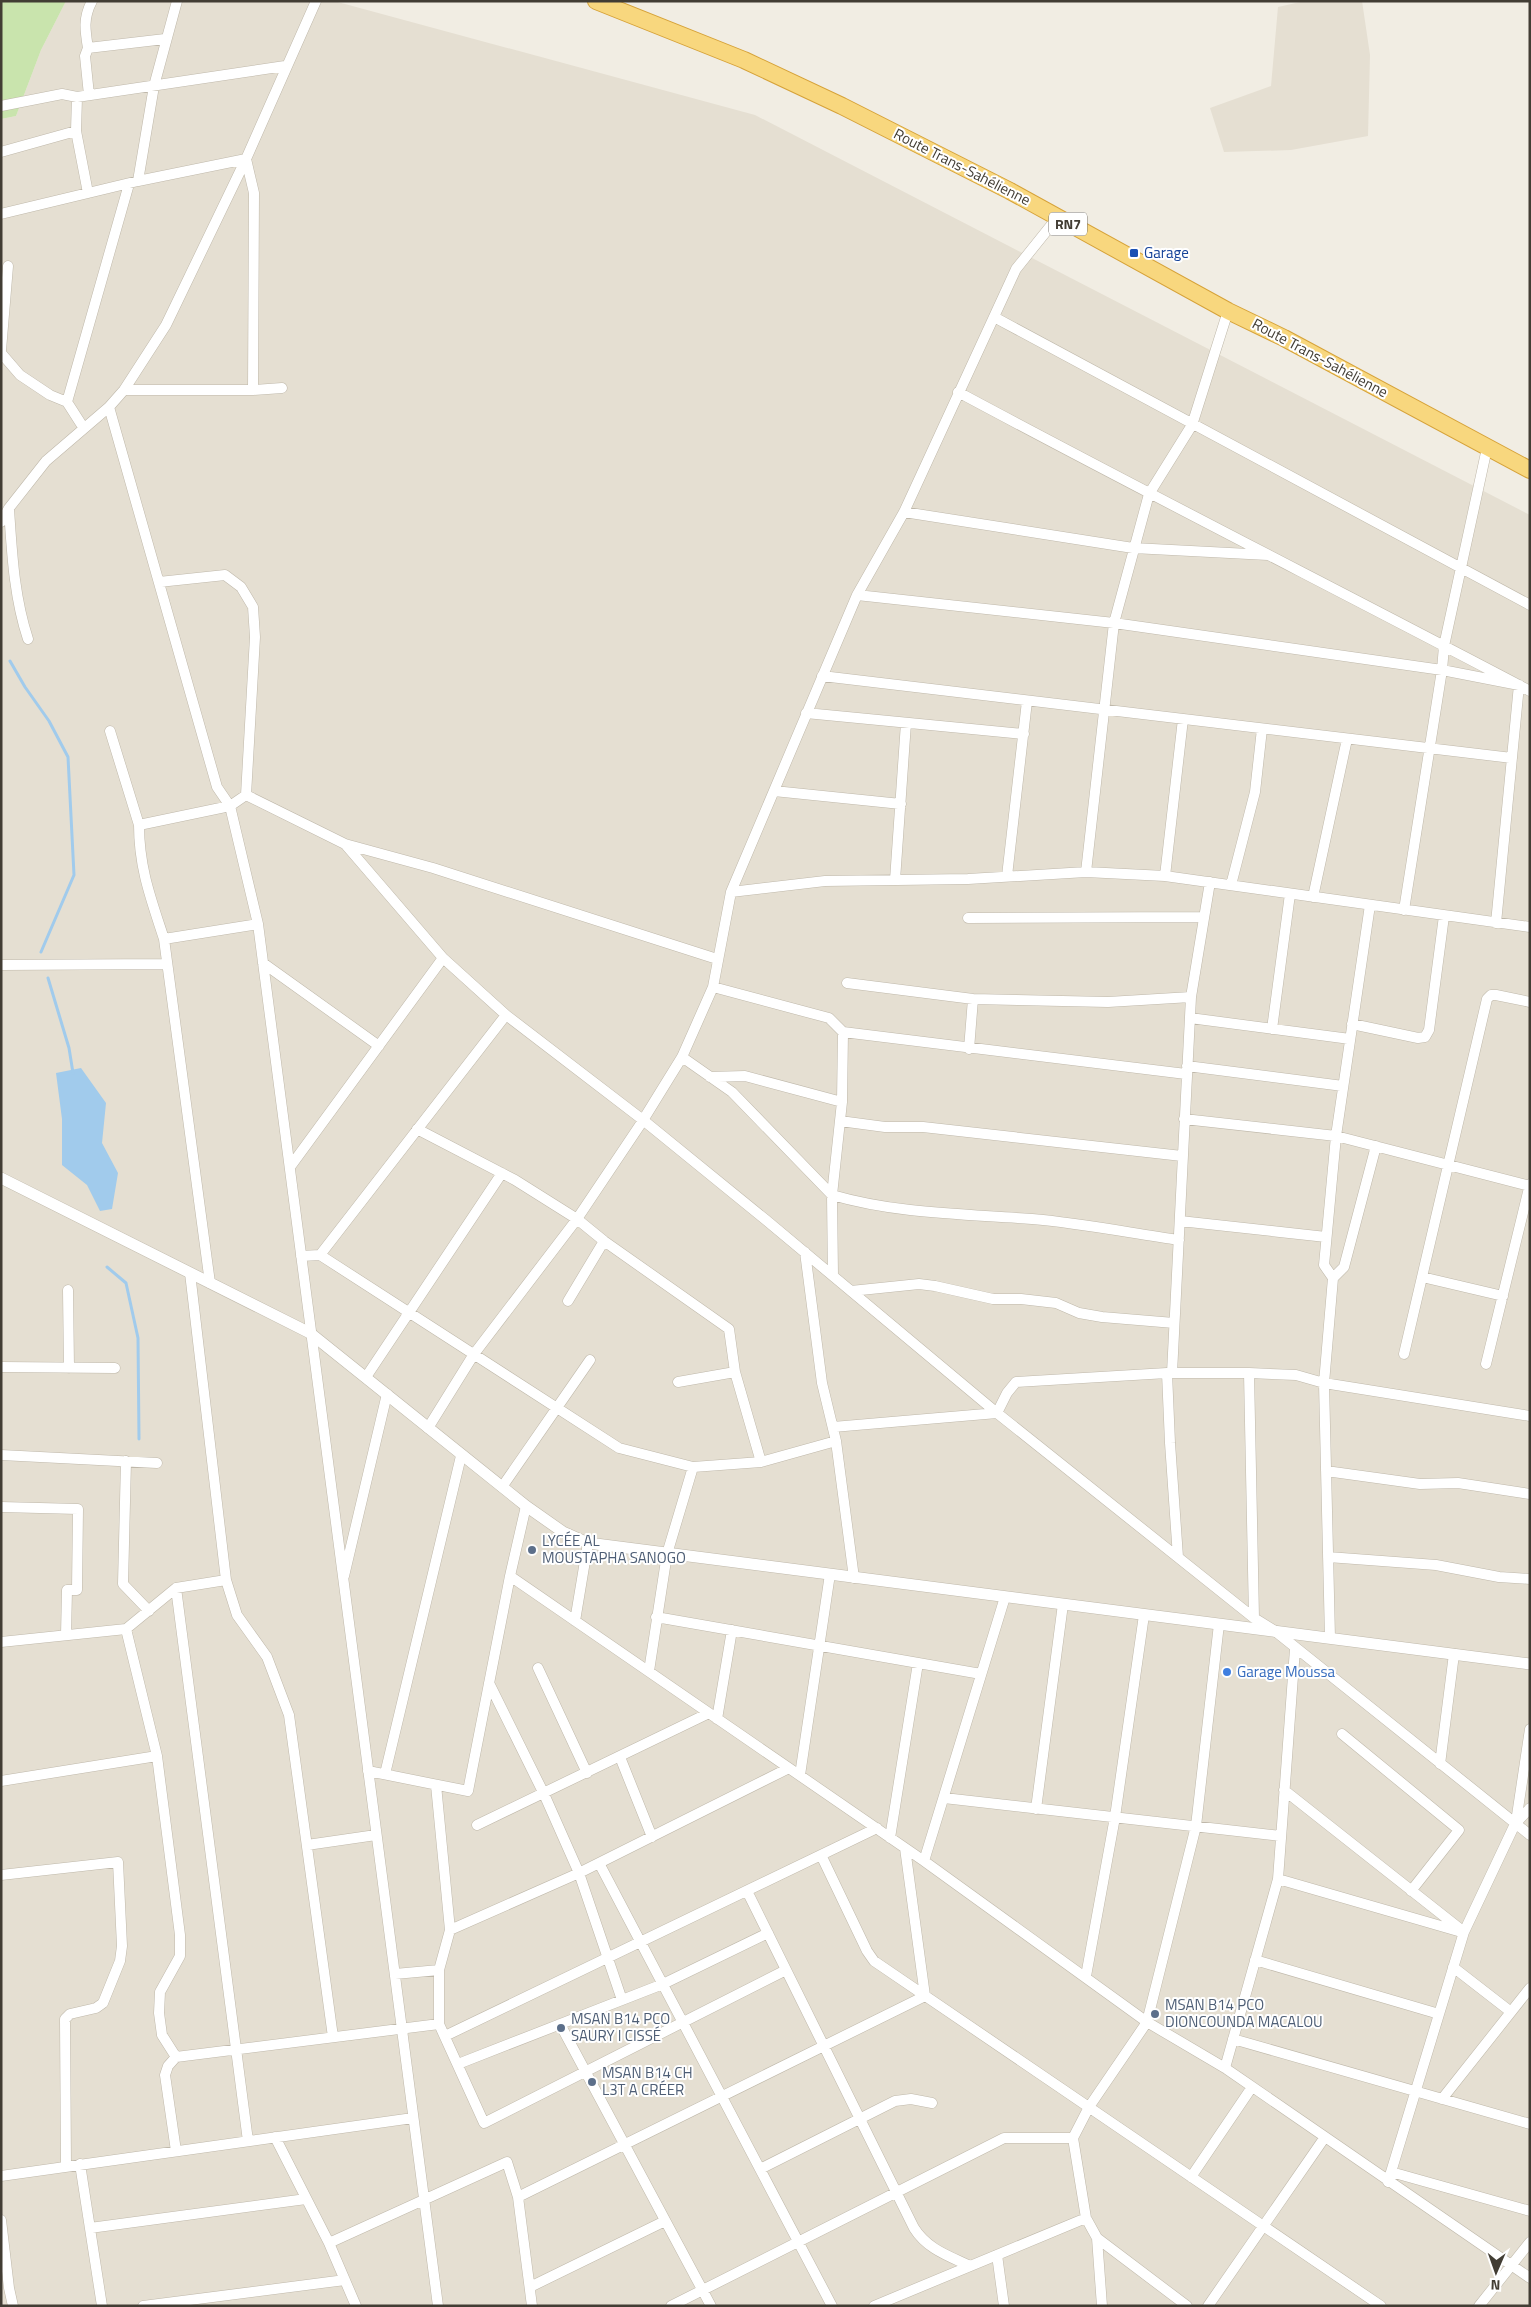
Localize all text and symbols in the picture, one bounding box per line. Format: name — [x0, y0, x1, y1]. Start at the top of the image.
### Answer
street label: Route Trans-Sahélienne — [890, 122, 1035, 211]
road number: RN7 — [1049, 212, 1087, 235]
place label: Garage — [1144, 241, 1189, 264]
marker: Garage — [1128, 247, 1140, 259]
street label: Route Trans-Sahélienne — [1248, 312, 1392, 403]
place label: LYCÉE AL MOUSTAPHA SANOGO — [542, 1529, 686, 1569]
marker: LYCÉE AL MOUSTAPHA SANOGO — [526, 1544, 538, 1556]
place label: Garage Moussa — [1237, 1660, 1335, 1683]
marker: Garage Moussa — [1221, 1666, 1233, 1678]
place label: MSAN B14 PCO DIONCOUNDA MACALOU — [1165, 1993, 1323, 2033]
place label: MSAN B14 PCO SAURY I CISSÉ — [571, 2007, 670, 2047]
marker: MSAN B14 PCO DIONCOUNDA MACALOU — [1149, 2008, 1161, 2020]
marker: MSAN B14 PCO SAURY I CISSÉ — [555, 2022, 567, 2034]
place label: MSAN B14 CH L3T A CRÉER — [602, 2061, 693, 2101]
marker: MSAN B14 CH L3T A CRÉER — [586, 2076, 598, 2088]
north arrow — [1471, 2247, 1521, 2297]
text: N — [1490, 2275, 1501, 2296]

